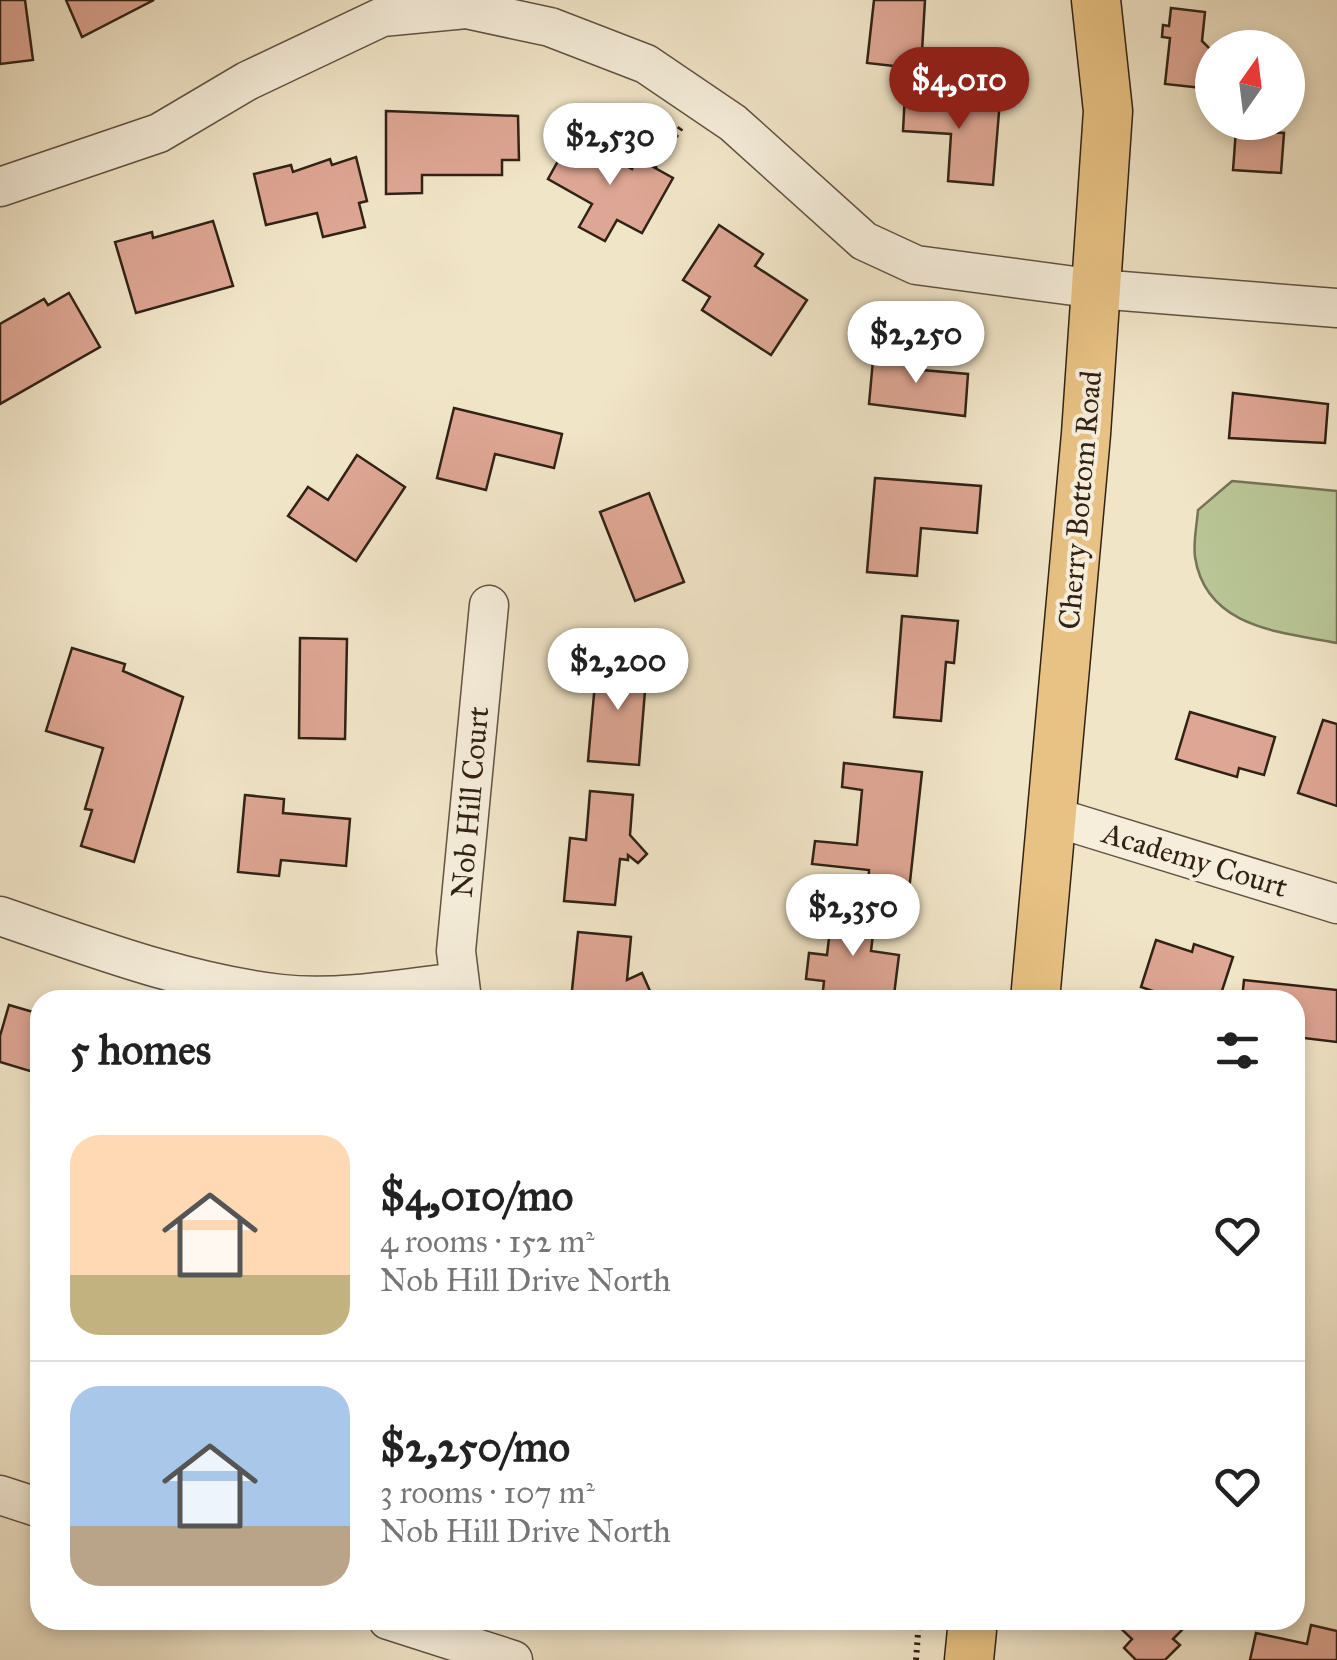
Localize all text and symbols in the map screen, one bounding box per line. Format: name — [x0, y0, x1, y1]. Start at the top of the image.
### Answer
north arrow — [1195, 30, 1305, 140]
map controls — [1195, 30, 1305, 140]
pin: $4,010 — [878, 47, 1040, 132]
text: $4,010 — [911, 60, 1007, 99]
pin: $2,530 — [529, 103, 691, 188]
text: $2,530 — [565, 116, 655, 155]
pin: $2,250 — [835, 301, 997, 386]
text: $2,250 — [870, 314, 962, 353]
street label: Cherry Bottom Road — [1051, 369, 1109, 631]
pin: $2,200 — [537, 628, 699, 713]
text: $2,200 — [570, 641, 666, 680]
street label: Nob Hill Court — [444, 705, 496, 899]
street label: Academy Court — [1096, 814, 1292, 905]
pin: $2,350 — [772, 874, 934, 959]
text: $2,350 — [808, 887, 898, 926]
icon: filters — [1210, 1023, 1265, 1078]
text: 5 homes — [70, 1024, 211, 1076]
text: $4,010/mo — [380, 1170, 573, 1222]
icon: home — [150, 1175, 270, 1295]
icon: heart — [1210, 1208, 1265, 1263]
text: 4 rooms · 152 m² — [380, 1222, 595, 1261]
text: Nob Hill Drive North — [380, 1261, 671, 1300]
text: $2,250/mo — [380, 1421, 570, 1473]
icon: home — [150, 1426, 270, 1546]
icon: heart — [1210, 1459, 1265, 1514]
text: 3 rooms · 107 m² — [380, 1473, 595, 1512]
text: Nob Hill Drive North — [380, 1512, 671, 1551]

